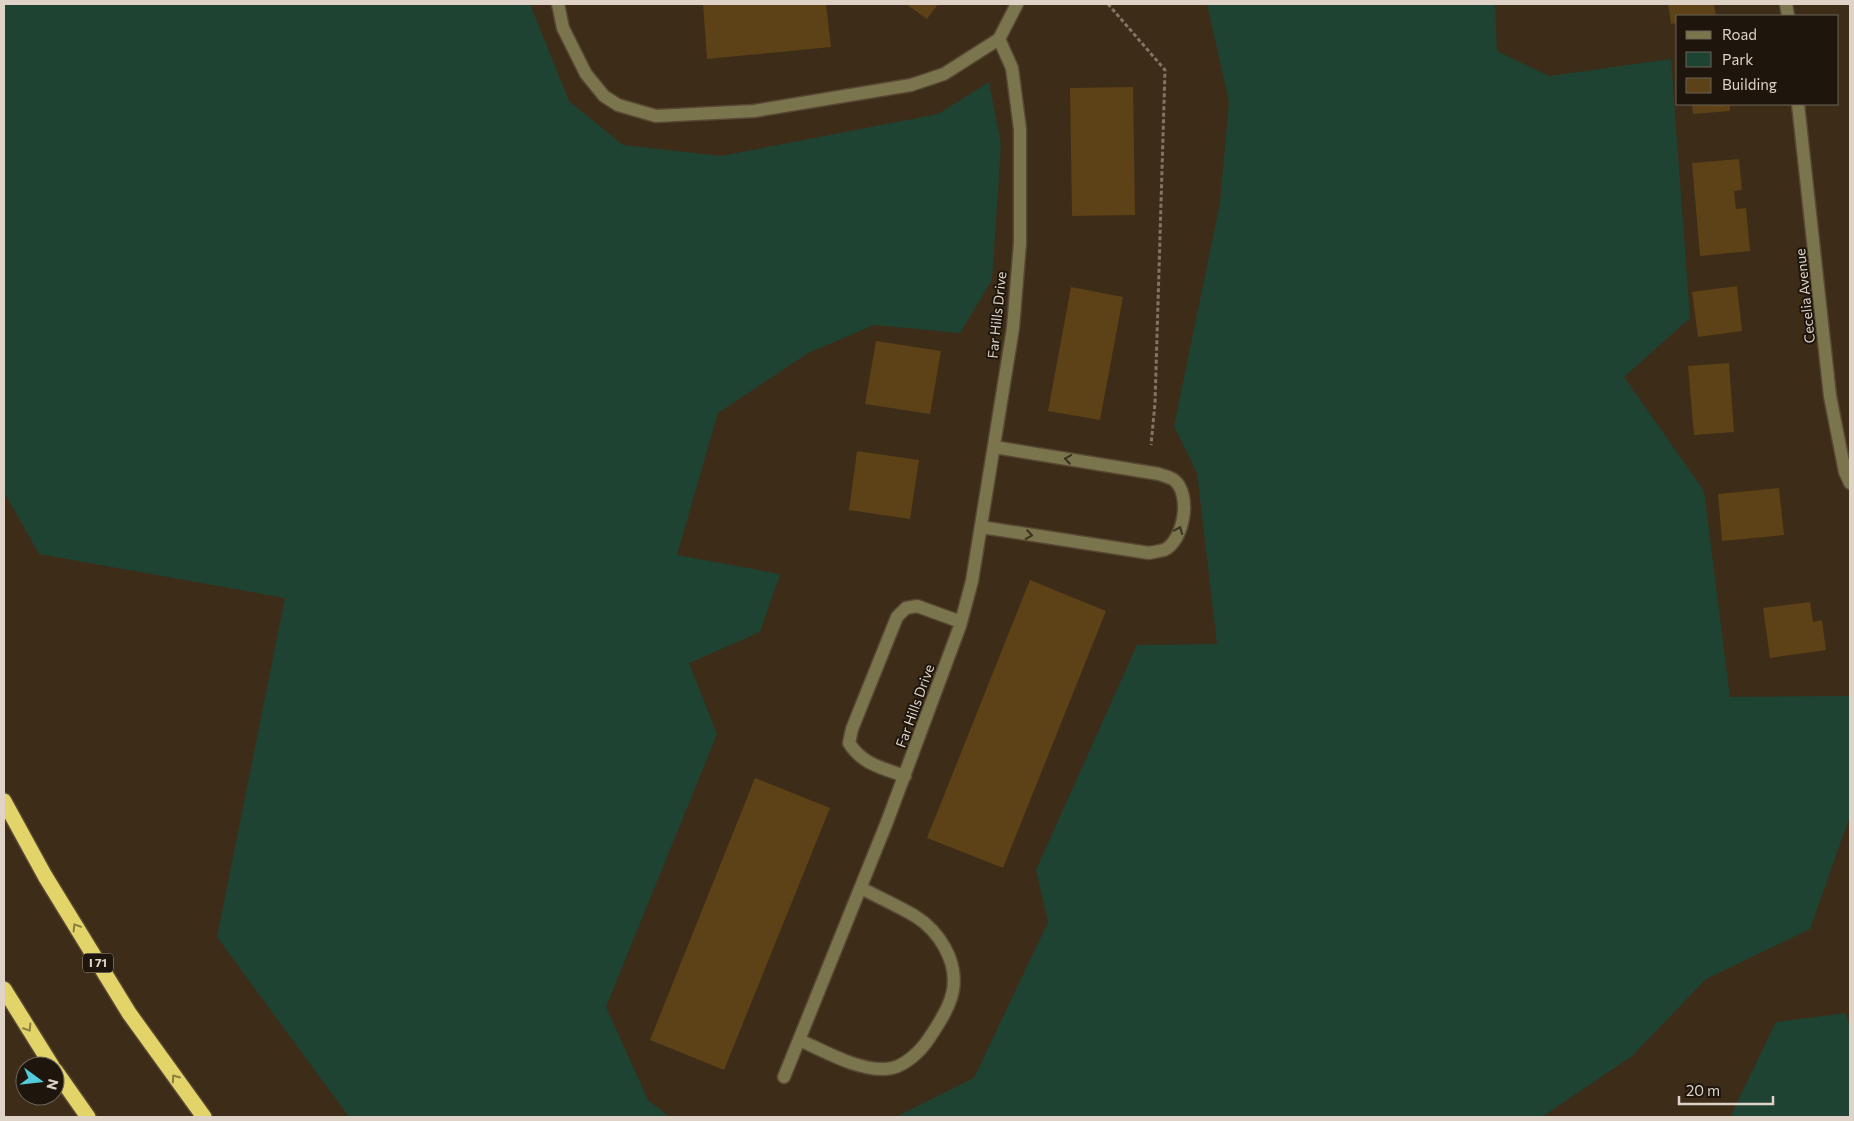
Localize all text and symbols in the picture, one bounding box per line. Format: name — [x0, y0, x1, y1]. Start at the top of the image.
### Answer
legend — [1676, 15, 1839, 105]
text: Road — [1722, 25, 1757, 43]
text: Park — [1722, 50, 1753, 68]
text: Building — [1722, 75, 1777, 93]
street label: Cecelia Avenue — [1791, 248, 1818, 344]
street label: Far Hills Drive — [983, 271, 1010, 359]
one-way arrow — [1064, 454, 1072, 465]
one-way arrow — [1172, 526, 1183, 535]
one-way arrow — [1024, 529, 1033, 539]
street label: Far Hills Drive — [892, 662, 937, 750]
one-way arrow — [73, 924, 83, 933]
road number: I 71 — [83, 954, 113, 972]
one-way arrow — [22, 1022, 31, 1031]
north arrow — [15, 1056, 65, 1106]
one-way arrow — [172, 1074, 181, 1084]
scale bar — [1679, 1074, 1773, 1106]
text: N — [43, 1077, 63, 1092]
text: 20 m — [1686, 1081, 1720, 1099]

